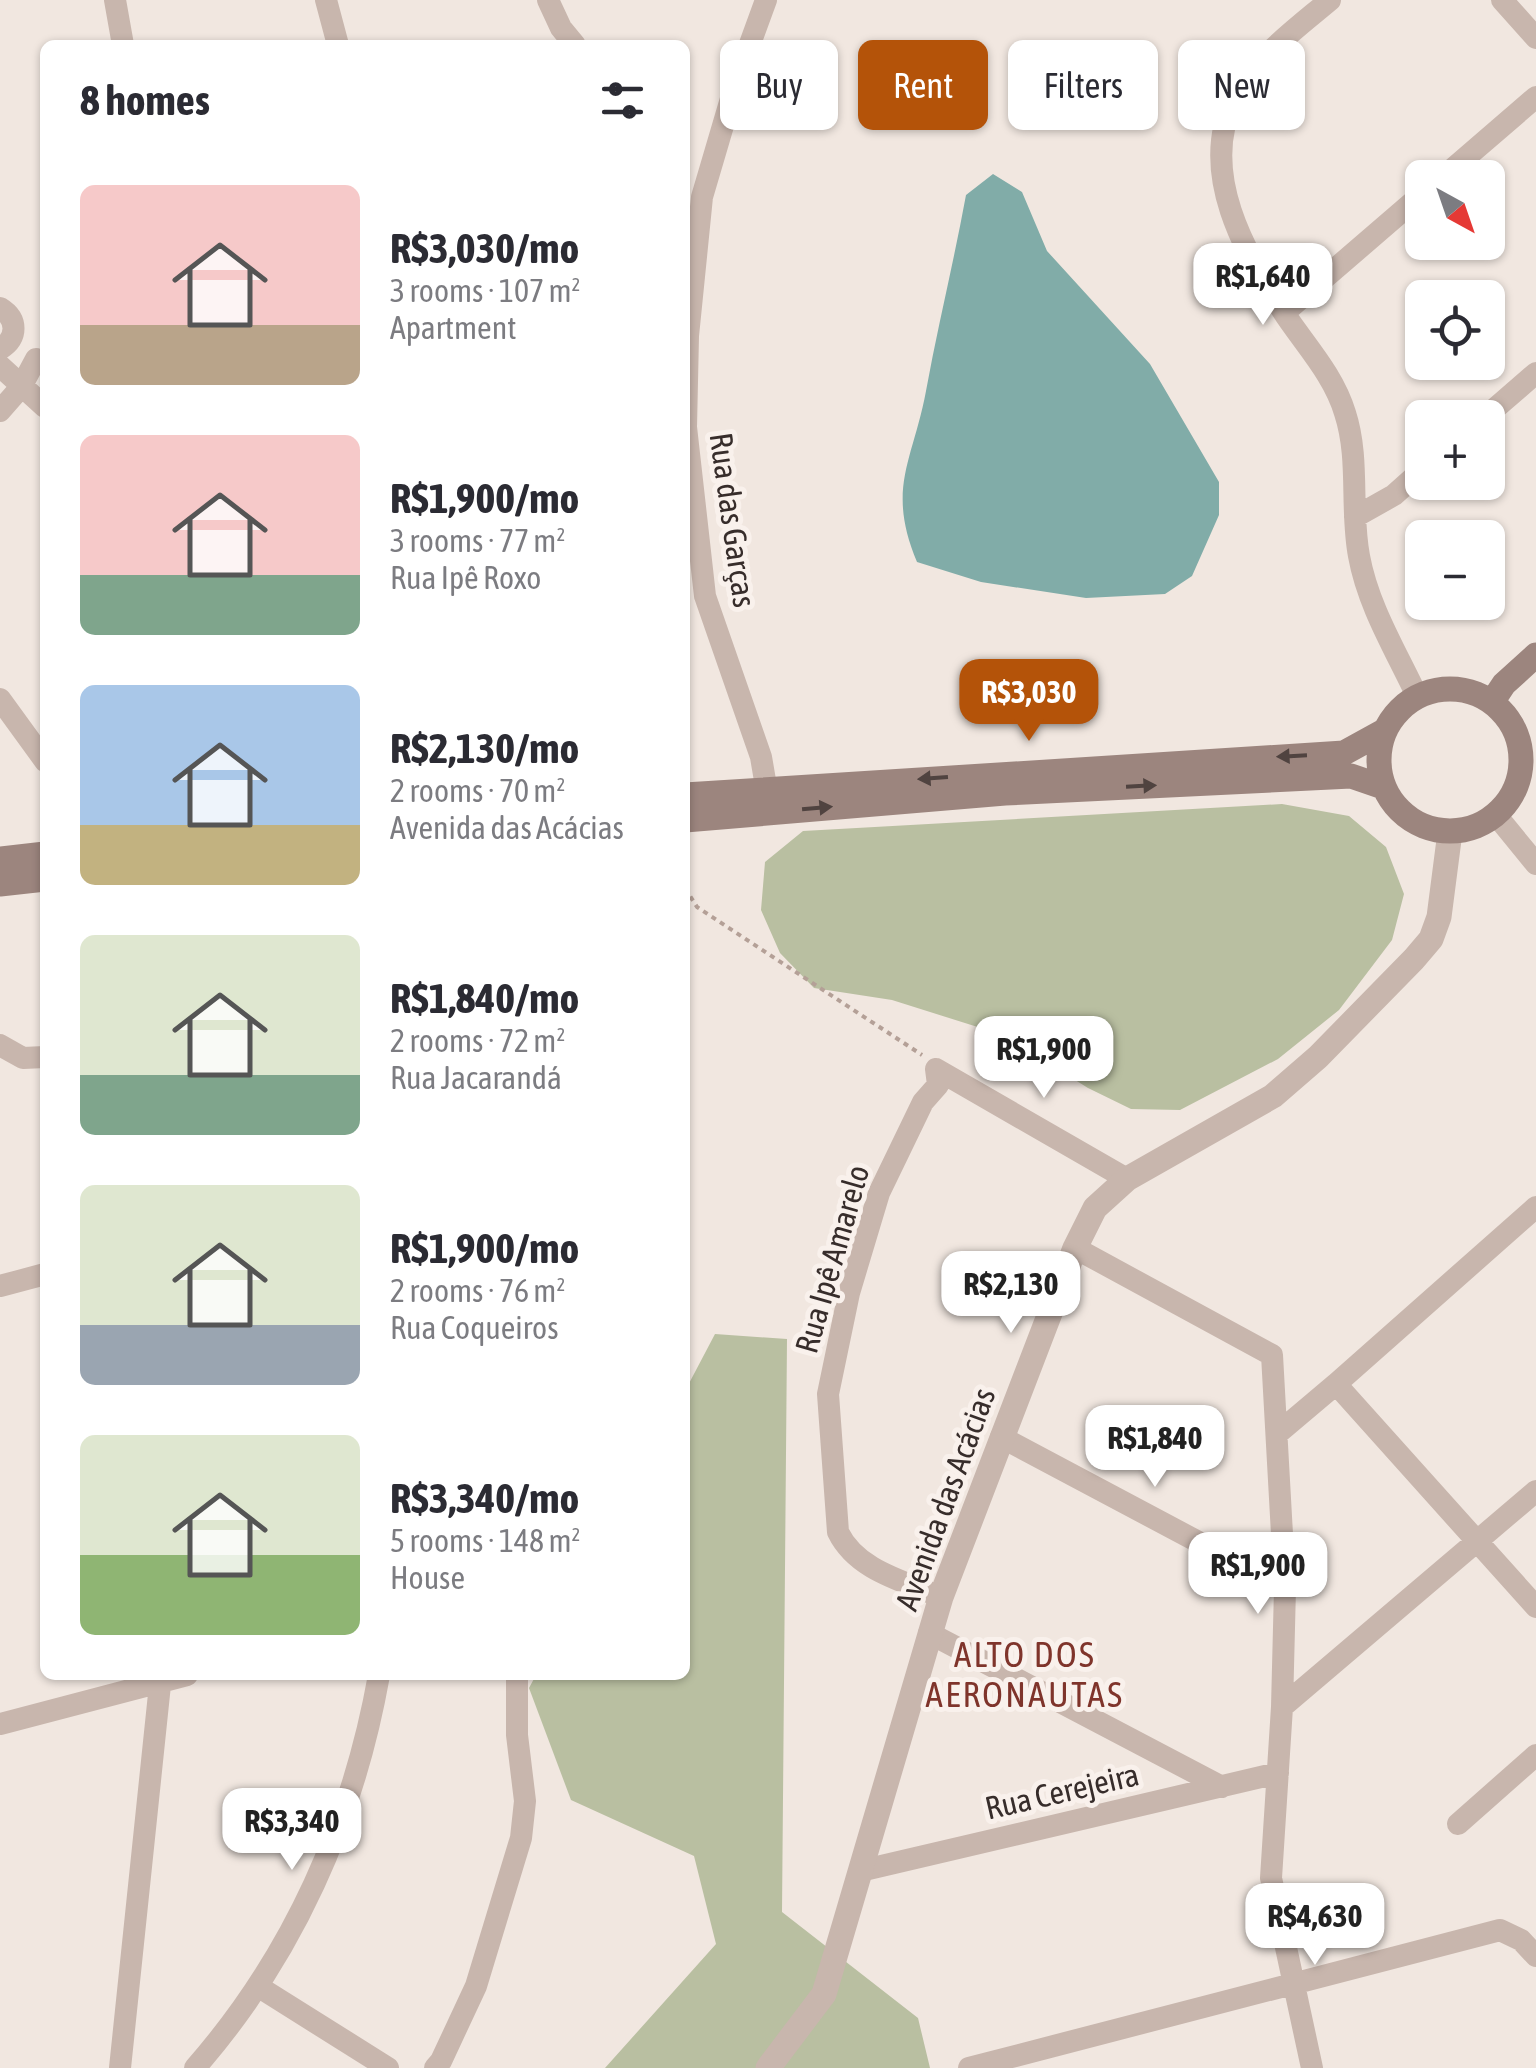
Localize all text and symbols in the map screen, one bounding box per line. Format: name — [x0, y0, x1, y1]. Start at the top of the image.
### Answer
chip: Buy — [720, 40, 838, 130]
chip: Rent — [858, 40, 988, 130]
chip: Filters — [1008, 40, 1158, 130]
chip: New — [1178, 40, 1305, 130]
icon: filters — [595, 73, 650, 128]
text: 8 homes — [80, 76, 210, 124]
north arrow — [1405, 160, 1505, 260]
map controls — [1405, 160, 1505, 620]
text: R$3,030/mo — [390, 224, 579, 272]
icon: home — [160, 225, 280, 345]
pin: R$1,640 — [1171, 243, 1355, 328]
text: R$1,640 — [1215, 257, 1311, 294]
text: 3 rooms · 107 m² — [390, 272, 580, 309]
button: locate — [1405, 280, 1505, 380]
text: Apartment — [390, 309, 516, 346]
button: + — [1405, 400, 1505, 500]
street label: Rua das Garças — [702, 430, 764, 610]
text: R$1,900/mo — [390, 474, 579, 522]
icon: home — [160, 475, 280, 595]
button: − — [1405, 520, 1505, 620]
text: 3 rooms · 77 m² — [390, 522, 565, 559]
text: Rua Ipê Roxo — [390, 559, 541, 596]
pin: R$3,030 — [937, 659, 1121, 744]
text: R$3,030 — [981, 673, 1077, 710]
text: R$2,130/mo — [390, 724, 579, 772]
icon: home — [160, 725, 280, 845]
one-way arrow — [1275, 748, 1307, 764]
one-way arrow — [916, 770, 948, 786]
text: 2 rooms · 70 m² — [390, 772, 565, 809]
one-way arrow — [1126, 778, 1158, 794]
one-way arrow — [802, 800, 833, 816]
text: Avenida das Acácias — [390, 809, 624, 846]
text: R$1,840/mo — [390, 974, 579, 1022]
icon: home — [160, 975, 280, 1095]
pin: R$1,900 — [952, 1016, 1136, 1101]
text: 2 rooms · 72 m² — [390, 1022, 565, 1059]
text: R$1,900 — [996, 1030, 1092, 1067]
text: Rua Jacarandá — [390, 1059, 562, 1096]
street label: Rua Ipê Amarelo — [788, 1161, 876, 1357]
text: R$1,900/mo — [390, 1224, 579, 1272]
icon: home — [160, 1225, 280, 1345]
pin: R$2,130 — [919, 1251, 1103, 1336]
text: R$2,130 — [963, 1265, 1059, 1302]
text: 2 rooms · 76 m² — [390, 1272, 565, 1309]
text: Rua Coqueiros — [390, 1309, 558, 1346]
street label: Avenida das Acácias — [888, 1383, 1002, 1615]
pin: R$1,840 — [1063, 1405, 1247, 1490]
text: R$1,840 — [1107, 1419, 1203, 1456]
text: R$3,340/mo — [390, 1474, 579, 1522]
icon: home — [160, 1475, 280, 1595]
text: 5 rooms · 148 m² — [390, 1522, 580, 1559]
pin: R$1,900 — [1166, 1532, 1350, 1617]
text: R$1,900 — [1210, 1546, 1306, 1583]
text: House — [390, 1559, 465, 1596]
district label: ALTO DOS AERONAUTAS — [926, 1634, 1124, 1714]
street label: Rua Cerejeira — [982, 1755, 1142, 1827]
pin: R$3,340 — [200, 1788, 384, 1873]
text: R$3,340 — [244, 1802, 340, 1839]
pin: R$4,630 — [1223, 1883, 1407, 1968]
text: R$4,630 — [1267, 1897, 1363, 1934]

